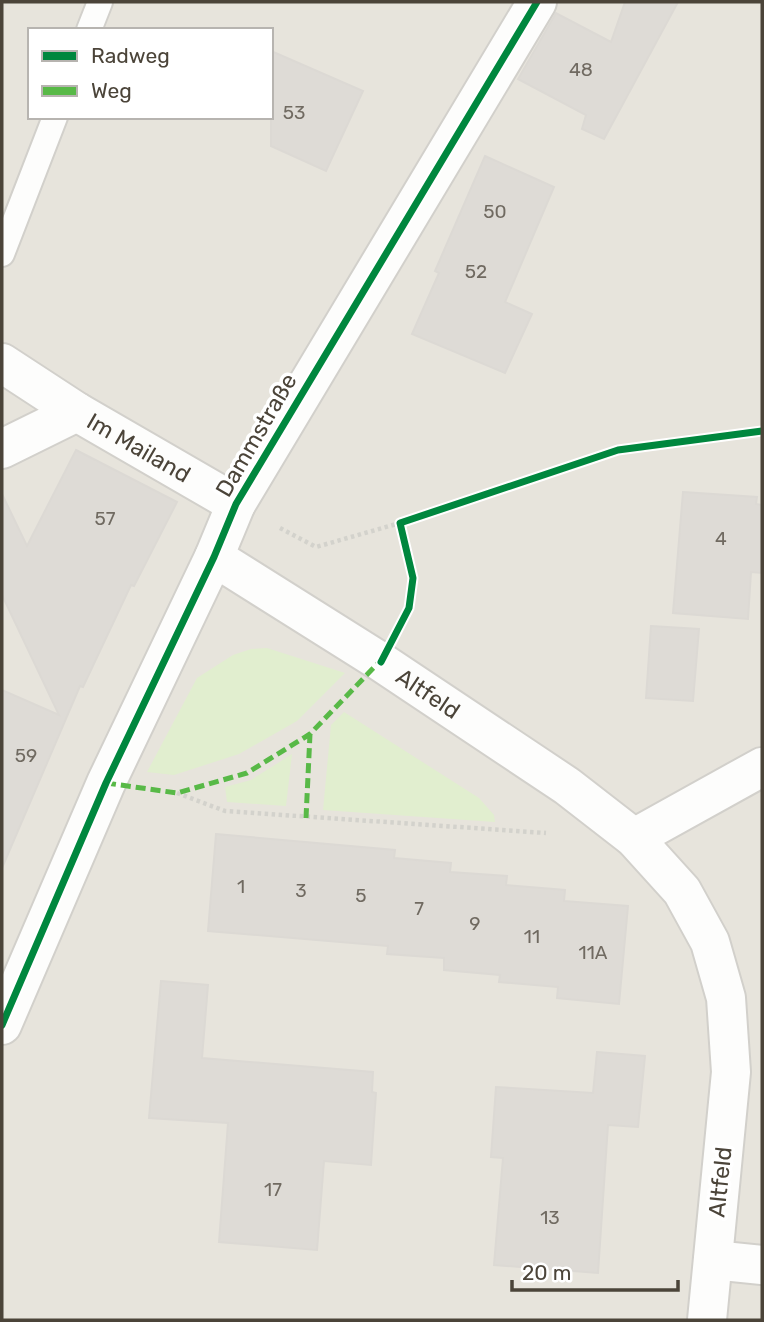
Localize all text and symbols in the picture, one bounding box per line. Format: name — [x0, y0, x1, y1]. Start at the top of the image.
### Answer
legend — [28, 28, 273, 119]
text: Radweg — [91, 43, 170, 68]
house number: 48 — [569, 58, 593, 81]
text: Weg — [91, 78, 132, 103]
house number: 53 — [283, 101, 305, 124]
house number: 50 — [483, 200, 507, 223]
house number: 52 — [465, 260, 487, 283]
street label: Dammstraße — [209, 368, 303, 502]
street label: Im Mailand — [82, 407, 196, 489]
house number: 57 — [94, 507, 116, 530]
house number: 4 — [715, 527, 727, 550]
street label: Altfeld — [391, 662, 465, 725]
house number: 59 — [15, 744, 37, 767]
house number: 1 — [237, 875, 245, 898]
house number: 3 — [295, 879, 307, 902]
house number: 5 — [355, 884, 367, 907]
house number: 7 — [414, 897, 424, 920]
house number: 9 — [469, 912, 481, 935]
house number: 11 — [524, 925, 540, 948]
house number: 11A — [579, 941, 608, 964]
street label: Altfeld — [702, 1145, 738, 1219]
house number: 17 — [264, 1178, 282, 1201]
house number: 13 — [540, 1206, 560, 1229]
scale bar — [512, 1248, 678, 1292]
text: 20 m — [522, 1260, 571, 1285]

